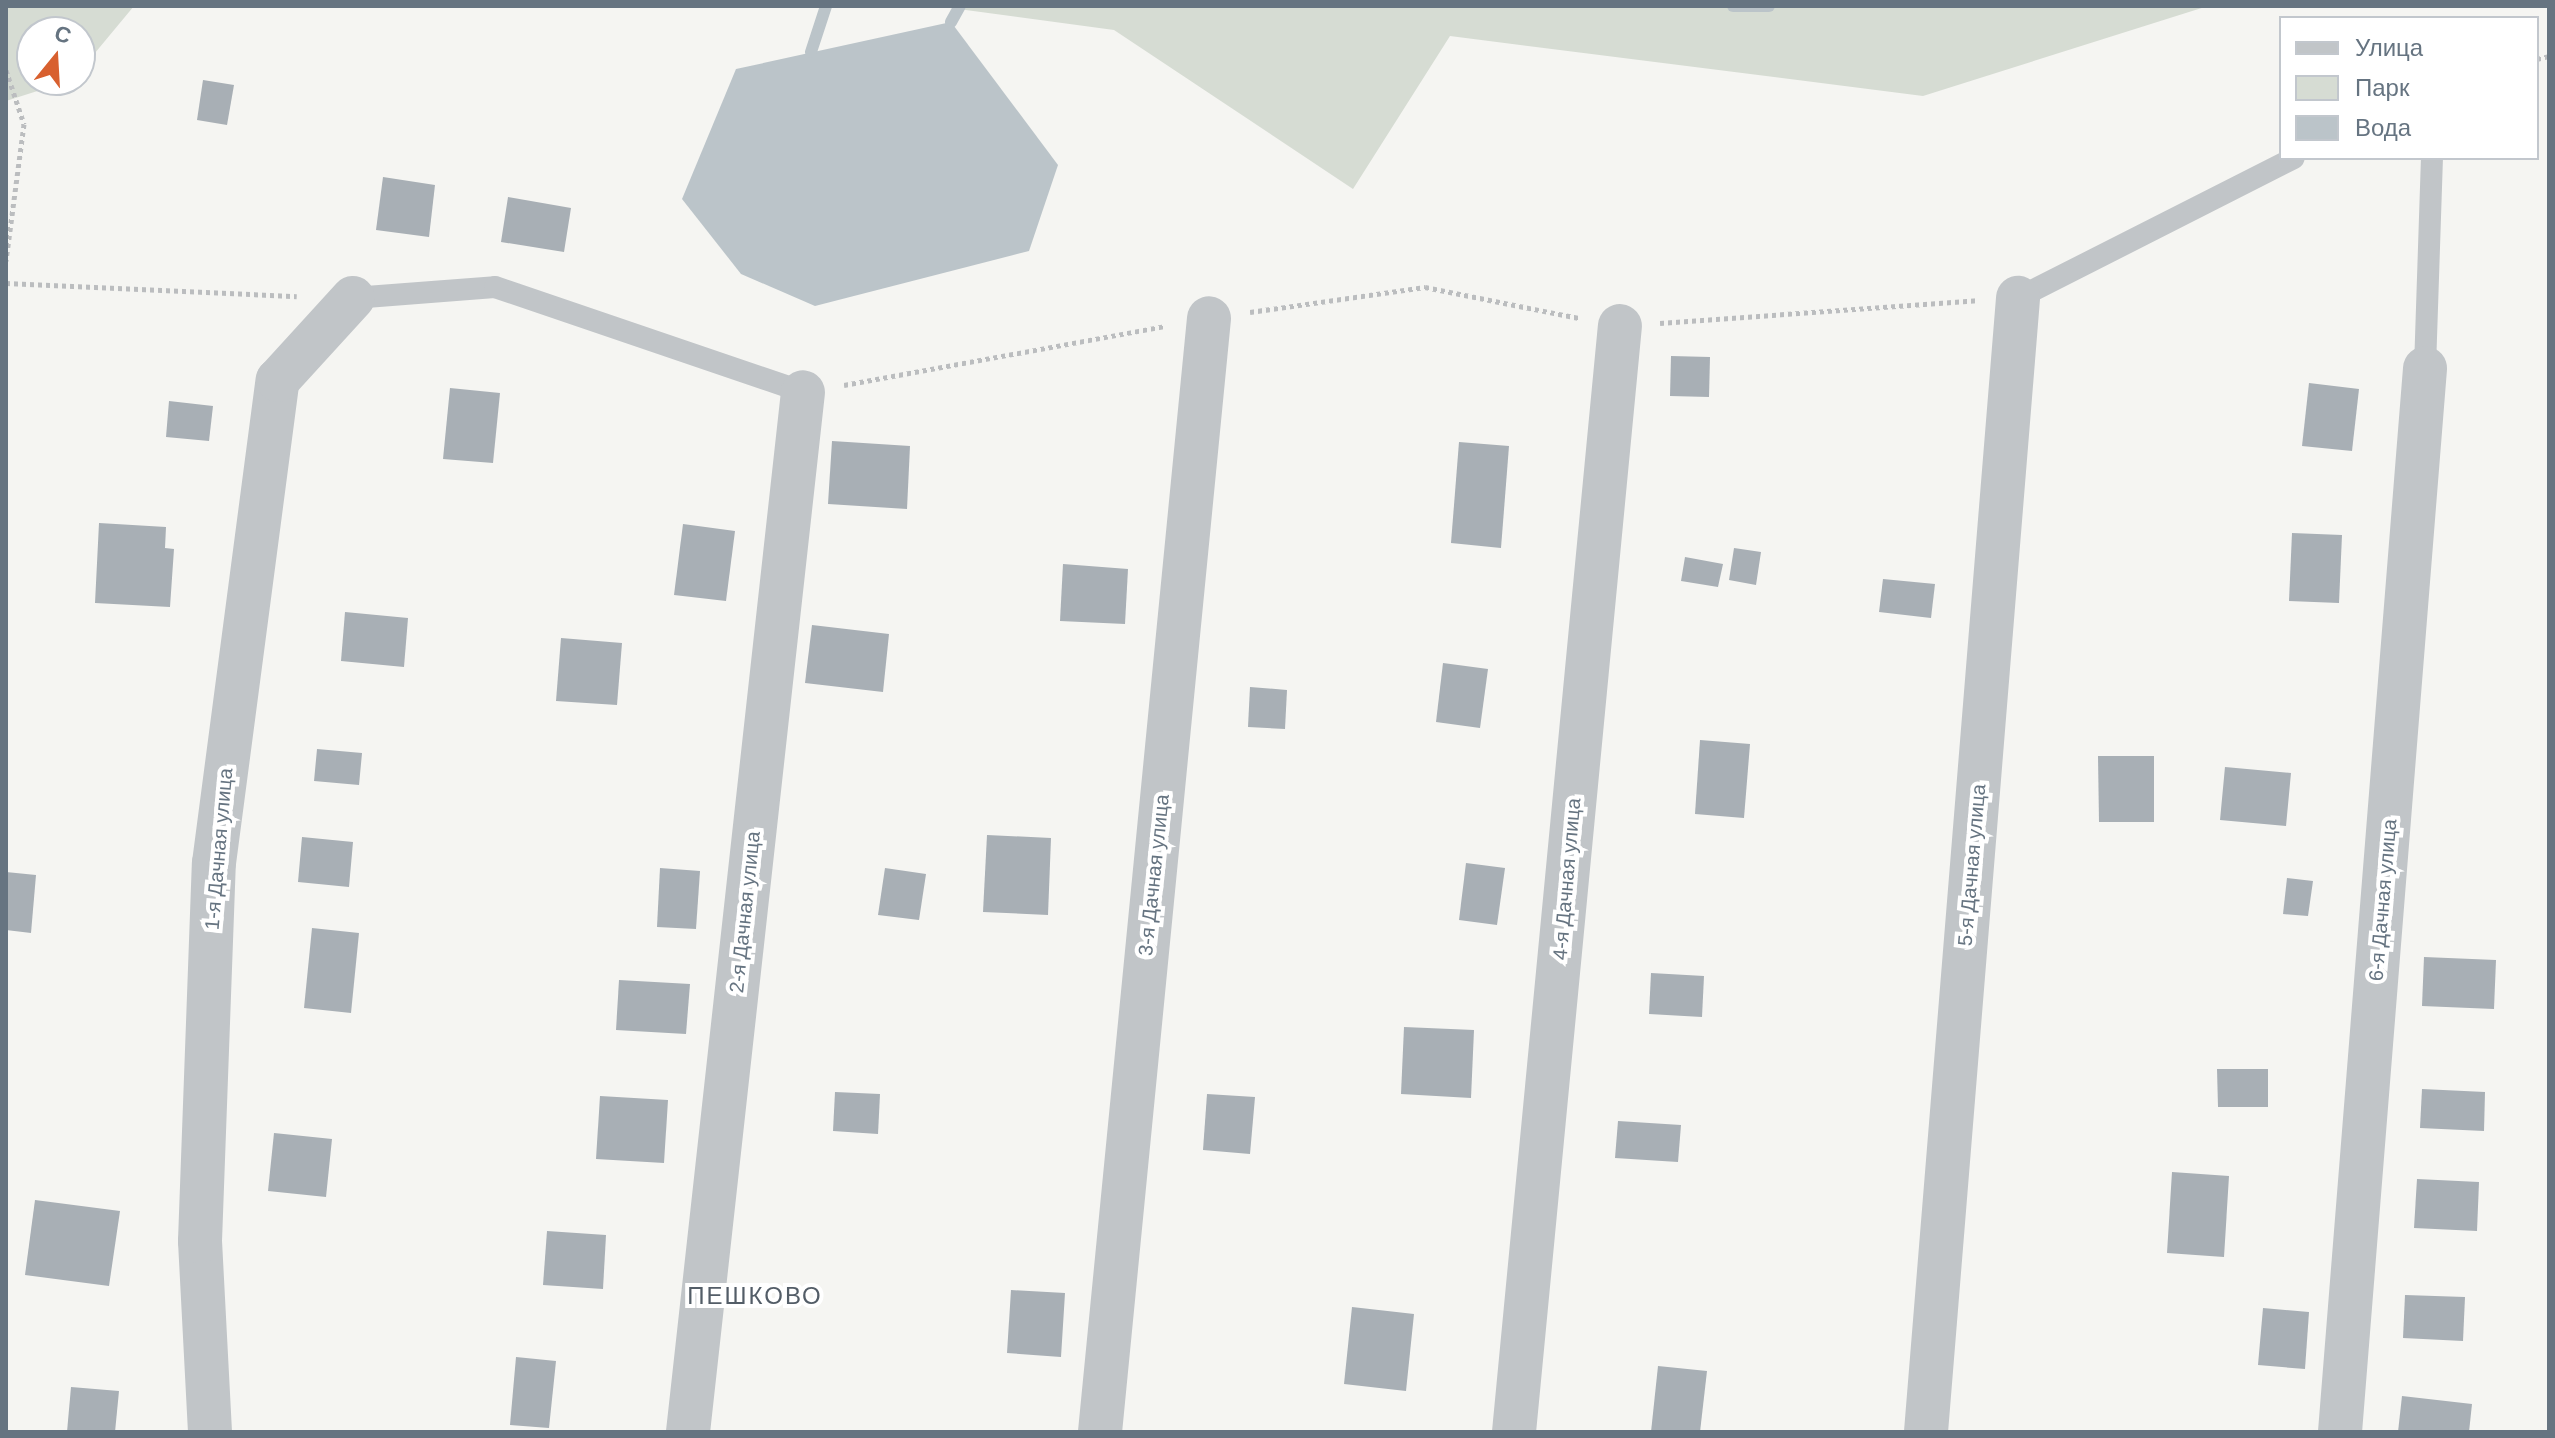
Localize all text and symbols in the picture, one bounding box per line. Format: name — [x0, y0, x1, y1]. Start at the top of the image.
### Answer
north arrow — [16, 16, 96, 96]
legend — [2279, 16, 2539, 160]
text: С — [52, 20, 74, 49]
text: Улица — [2355, 34, 2423, 61]
text: Парк — [2355, 74, 2409, 101]
text: Вода — [2355, 114, 2411, 141]
street label: 1-я Дачная улица — [200, 767, 238, 931]
street label: 5-я Дачная улица — [1953, 783, 1991, 947]
street label: 3-я Дачная улица — [1134, 793, 1174, 957]
street label: 4-я Дачная улица — [1548, 797, 1586, 961]
street label: 6-я Дачная улица — [2364, 818, 2402, 982]
street label: 2-я Дачная улица — [725, 830, 765, 994]
district label: ПЕШКОВО — [687, 1282, 823, 1310]

